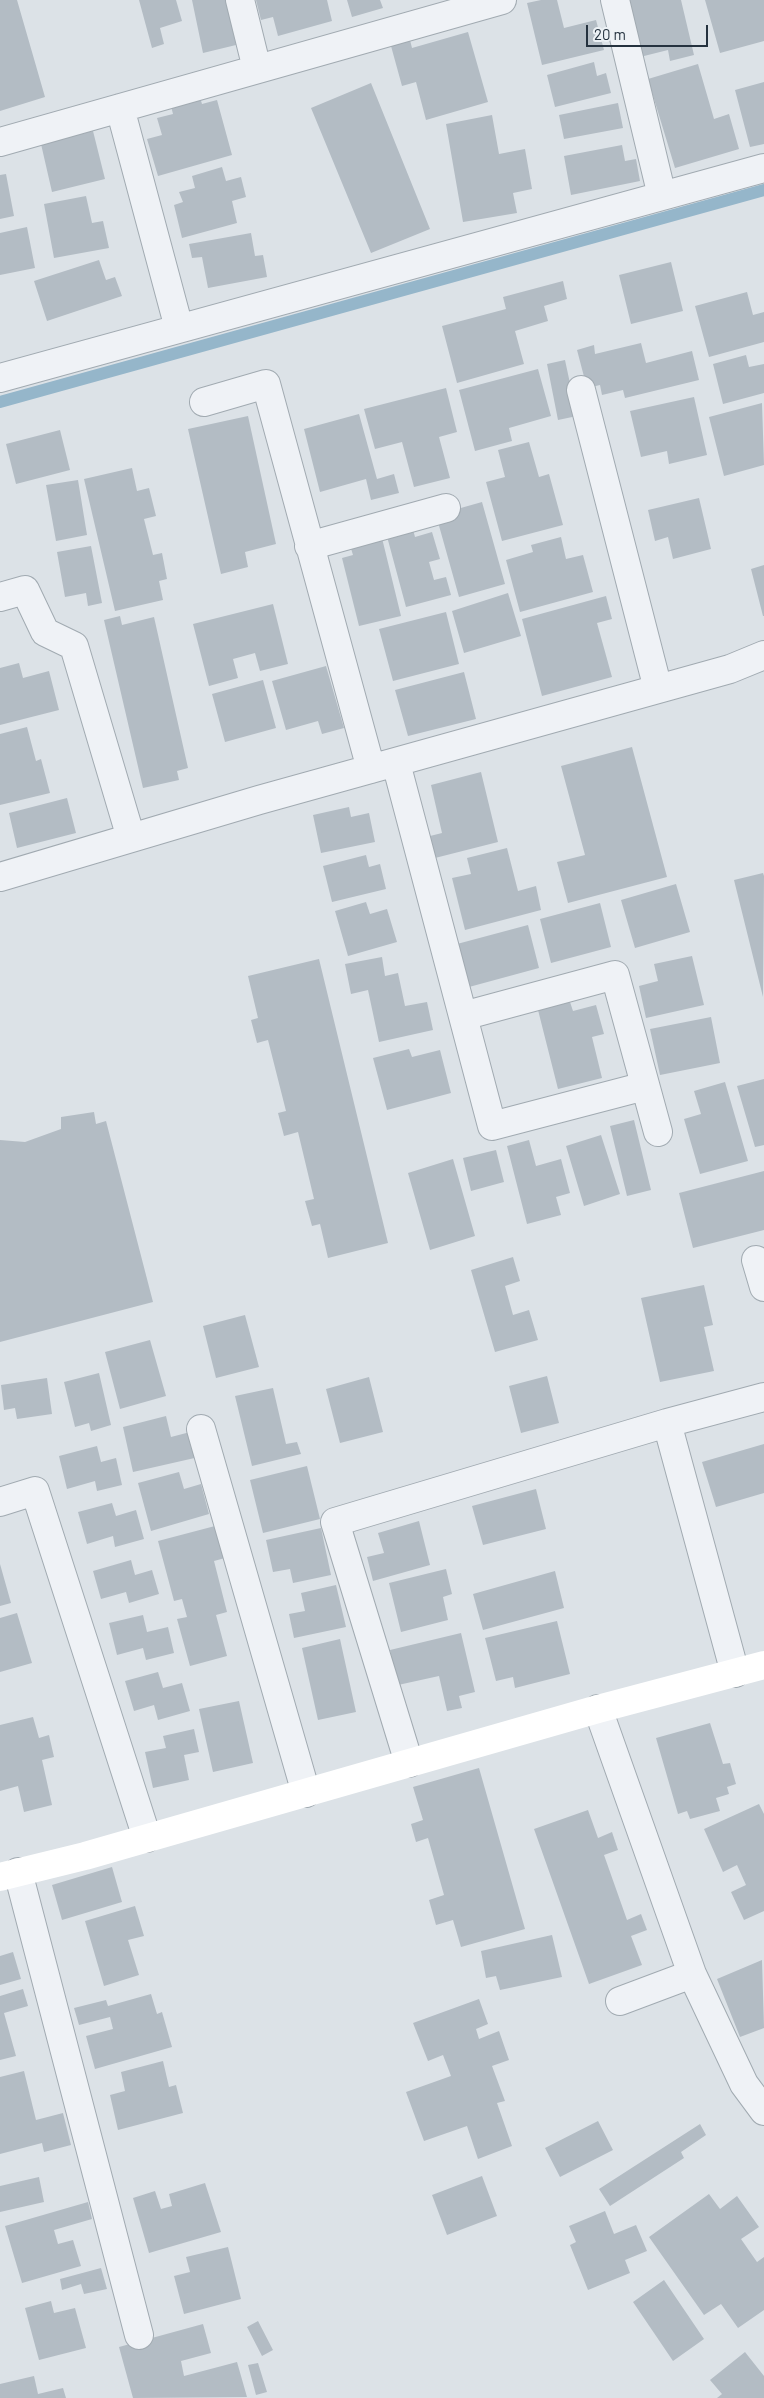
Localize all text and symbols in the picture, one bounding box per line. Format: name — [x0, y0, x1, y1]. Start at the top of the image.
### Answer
scale bar — [589, 15, 712, 47]
text: 20 m — [594, 25, 626, 43]

